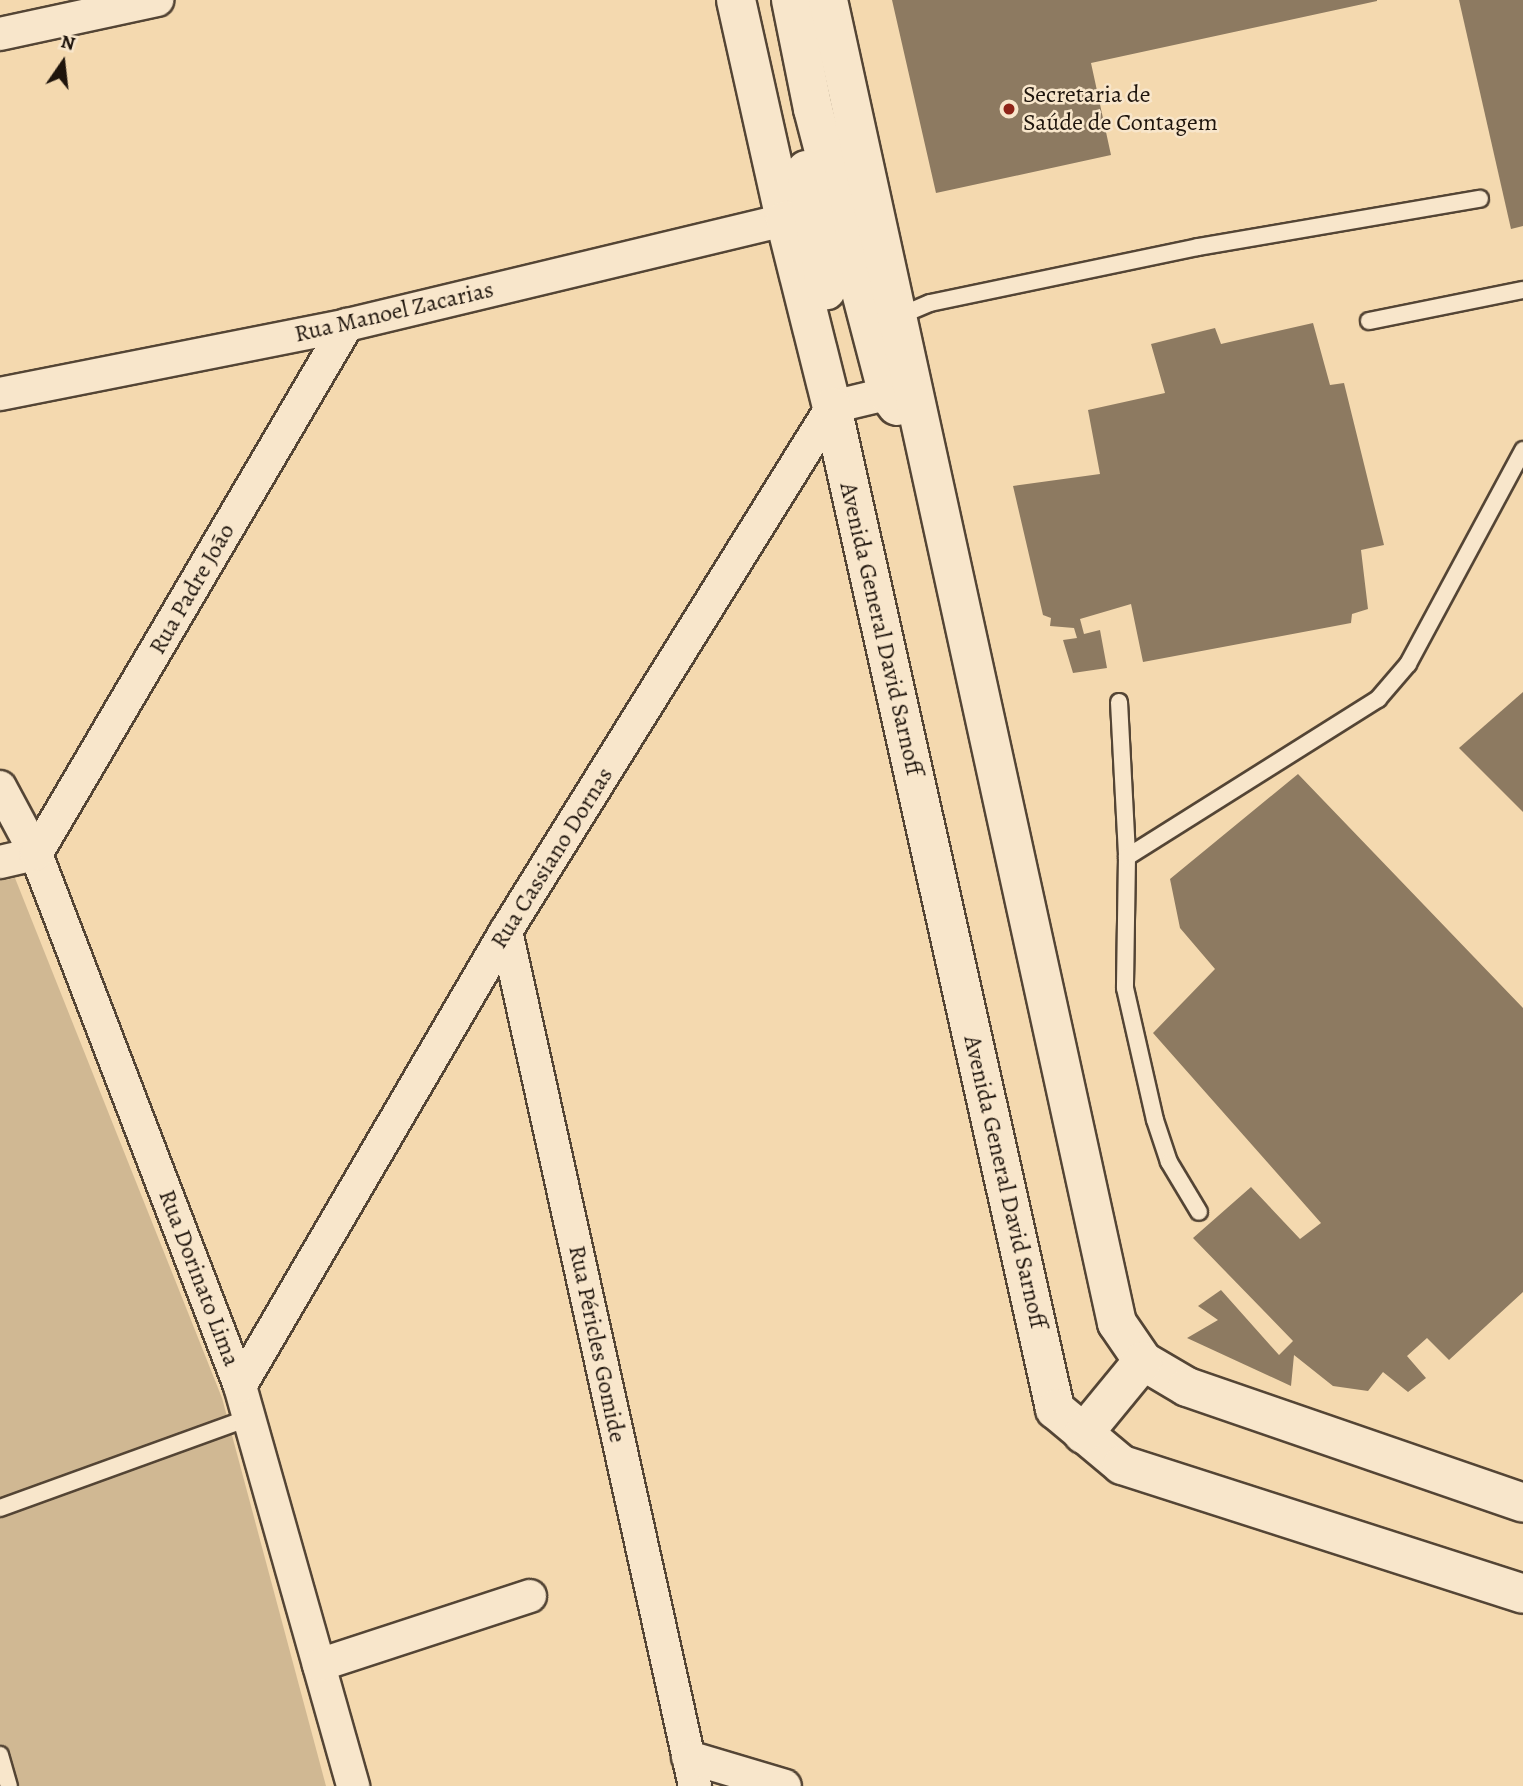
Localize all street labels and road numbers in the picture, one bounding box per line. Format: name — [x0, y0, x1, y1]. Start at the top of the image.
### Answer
street label: Rua Manoel Zacarias — [292, 275, 496, 349]
street label: Avenida General David Sarnoff — [833, 480, 929, 778]
street label: Rua Padre João — [143, 519, 241, 659]
street label: Rua Cassiano Dornas — [485, 762, 619, 954]
street label: Avenida General David Sarnoff — [957, 1033, 1053, 1331]
street label: Rua Dorinato Lima — [152, 1186, 246, 1370]
street label: Rua Péricles Gomide — [562, 1243, 632, 1445]

